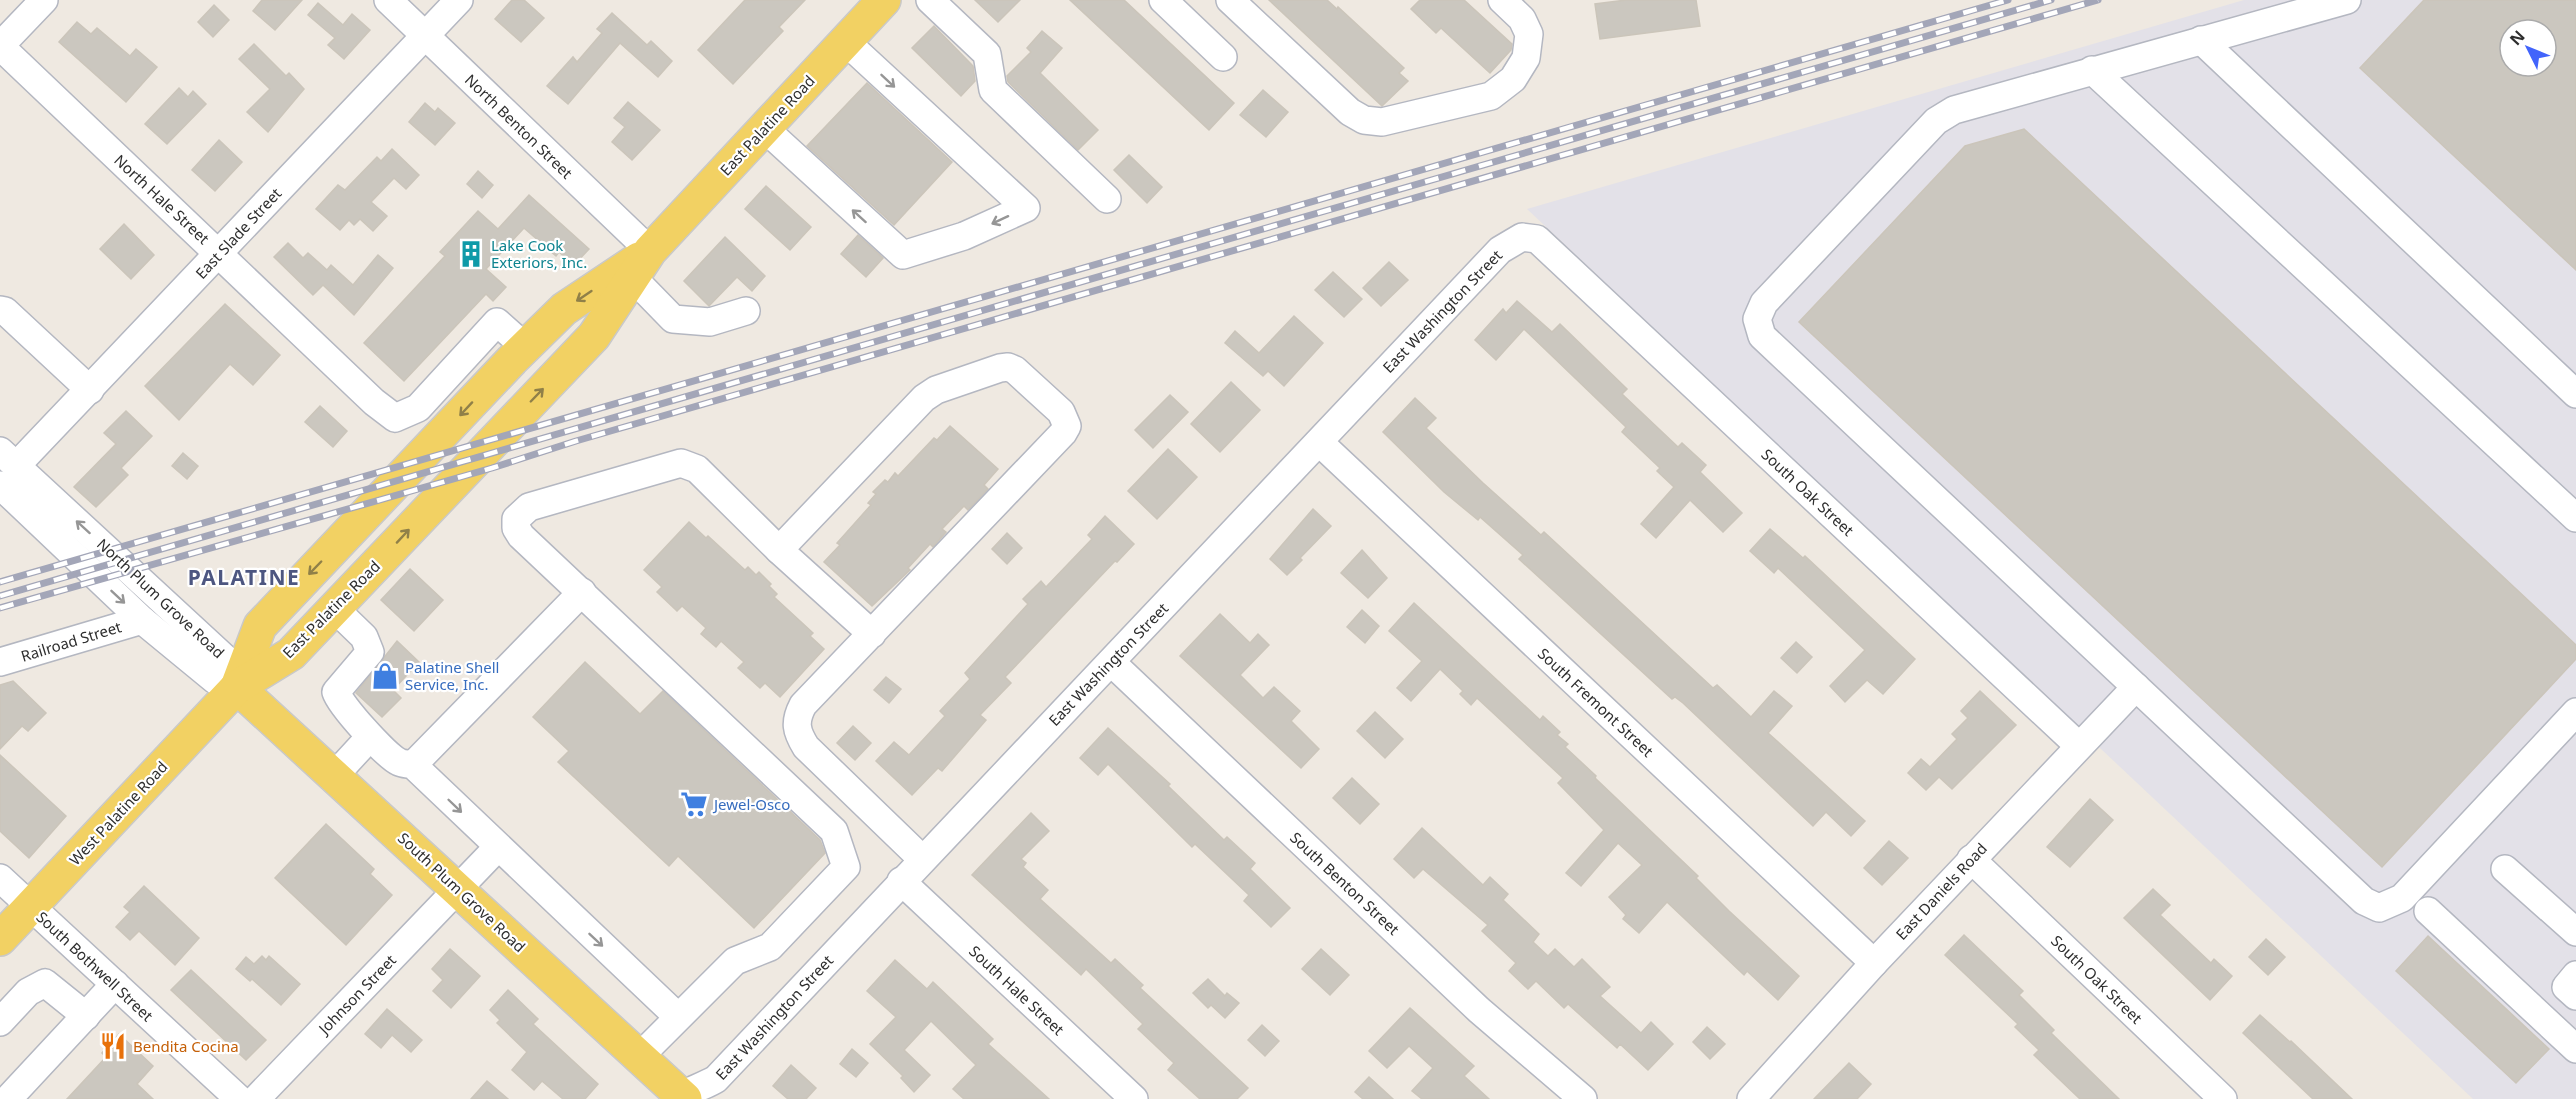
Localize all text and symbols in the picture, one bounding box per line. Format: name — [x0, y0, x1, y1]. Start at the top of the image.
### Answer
north arrow — [2498, 18, 2558, 78]
text: N — [2505, 26, 2530, 50]
street label: North Benton Street — [461, 69, 578, 183]
street label: East Palatine Road — [715, 71, 819, 179]
one-way arrow — [880, 74, 895, 88]
street label: North Hale Street — [110, 150, 214, 249]
street label: East Slade Street — [191, 183, 286, 283]
one-way arrow — [852, 209, 867, 223]
one-way arrow — [992, 214, 1010, 226]
place label: Lake Cook Exteriors, Inc. — [491, 235, 587, 272]
building icon: Lake Cook Exteriors, Inc. — [456, 239, 486, 269]
street label: East Washington Street — [1378, 245, 1506, 377]
one-way arrow — [576, 290, 593, 302]
one-way arrow — [530, 387, 545, 402]
one-way arrow — [459, 401, 473, 416]
street label: South Oak Street — [1758, 444, 1859, 540]
one-way arrow — [76, 520, 91, 534]
one-way arrow — [395, 528, 410, 543]
street label: North Plum Grove Road — [93, 534, 229, 662]
street label: East Palatine Road — [278, 556, 384, 662]
one-way arrow — [308, 560, 323, 575]
district label: PALATINE — [188, 563, 300, 591]
one-way arrow — [111, 590, 126, 605]
street label: East Washington Street — [1044, 598, 1172, 730]
street label: Railroad Street — [18, 616, 124, 666]
street label: South Fremont Street — [1534, 643, 1658, 761]
place label: Palatine Shell Service, Inc. — [405, 657, 499, 694]
shop icon: Palatine Shell Service, Inc. — [370, 661, 400, 691]
street label: West Palatine Road — [65, 757, 171, 869]
supermarket icon: Jewel-Osco — [679, 789, 709, 819]
place label: Jewel-Osco — [712, 794, 790, 814]
one-way arrow — [448, 798, 463, 813]
street label: South Benton Street — [1286, 827, 1404, 939]
street label: South Plum Grove Road — [394, 828, 530, 956]
street label: East Daniels Road — [1891, 838, 1991, 944]
street label: South Bothwell Street — [32, 907, 158, 1026]
street label: South Oak Street — [2047, 930, 2147, 1028]
one-way arrow — [589, 933, 604, 947]
street label: South Hale Street — [965, 941, 1069, 1040]
street label: Johnson Street — [313, 950, 400, 1039]
street label: East Washington Street — [711, 950, 838, 1084]
restaurant icon: Bendita Cocina — [98, 1031, 128, 1061]
place label: Bendita Cocina — [133, 1036, 239, 1056]

